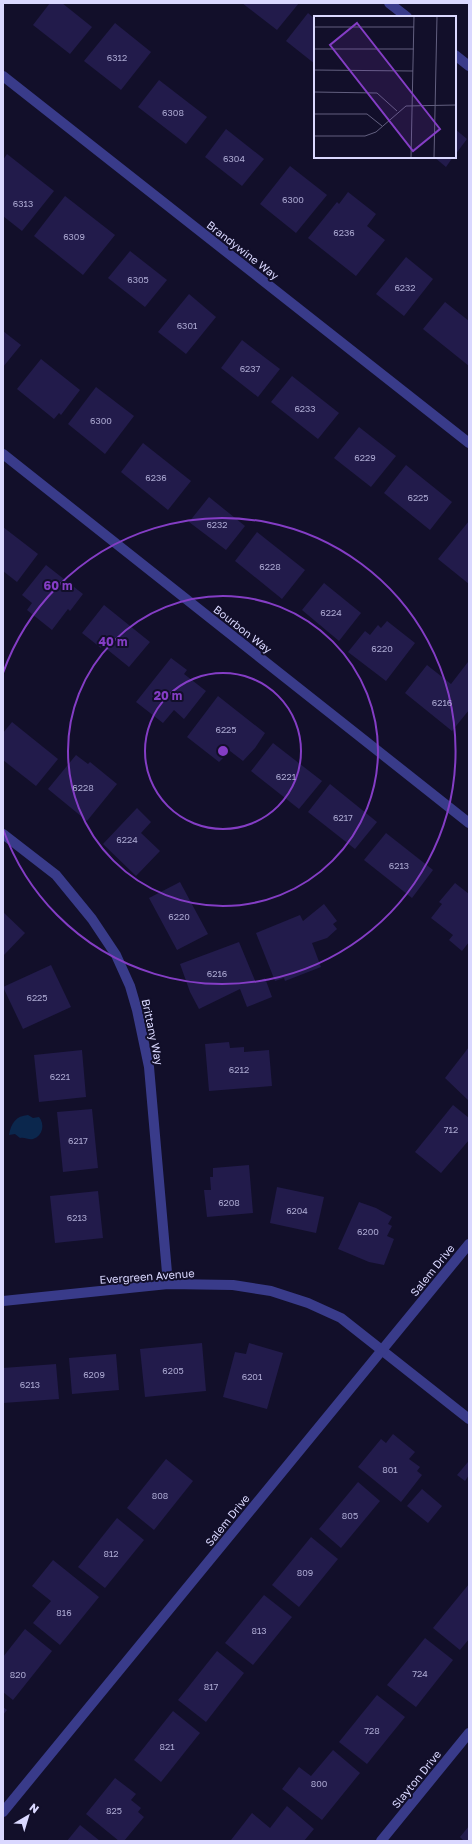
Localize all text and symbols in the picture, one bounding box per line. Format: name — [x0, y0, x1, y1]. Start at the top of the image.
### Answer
inset map — [314, 16, 456, 158]
house number: 6312 — [107, 52, 127, 63]
house number: 6308 — [162, 107, 184, 118]
house number: 6304 — [223, 153, 245, 164]
house number: 6300 — [282, 194, 304, 205]
house number: 6313 — [13, 198, 33, 209]
street label: Brandywine Way — [204, 218, 282, 282]
house number: 6236 — [333, 227, 355, 238]
house number: 6309 — [63, 231, 85, 242]
house number: 6305 — [127, 274, 149, 285]
house number: 6232 — [394, 282, 416, 293]
house number: 6301 — [177, 320, 198, 331]
house number: 6237 — [240, 363, 261, 374]
house number: 6233 — [294, 403, 316, 414]
house number: 6300 — [90, 415, 112, 426]
house number: 6229 — [354, 452, 376, 463]
house number: 6236 — [145, 472, 167, 483]
house number: 6225 — [407, 492, 429, 503]
house number: 6232 — [206, 519, 228, 530]
house number: 6228 — [259, 561, 281, 572]
text: 60 m — [44, 578, 72, 593]
street label: Bourbon Way — [211, 602, 275, 656]
house number: 6224 — [320, 607, 342, 618]
text: 40 m — [99, 634, 127, 649]
house number: 6220 — [371, 643, 393, 654]
text: 20 m — [154, 688, 182, 703]
house number: 6216 — [432, 697, 452, 708]
house number: 6225 — [215, 724, 237, 735]
centre of rings — [216, 744, 230, 758]
house number: 6221 — [276, 771, 297, 782]
house number: 6228 — [72, 782, 94, 793]
house number: 6217 — [333, 812, 353, 823]
house number: 6224 — [116, 834, 138, 845]
house number: 6213 — [389, 860, 409, 871]
house number: 6220 — [168, 911, 190, 922]
house number: 6216 — [207, 968, 227, 979]
house number: 6225 — [26, 992, 48, 1003]
street label: Brittany Way — [140, 998, 166, 1066]
house number: 6212 — [229, 1064, 249, 1075]
house number: 6221 — [50, 1071, 71, 1082]
house number: 712 — [444, 1124, 458, 1135]
house number: 6217 — [68, 1135, 88, 1146]
house number: 6208 — [218, 1197, 240, 1208]
house number: 6204 — [286, 1205, 308, 1216]
house number: 6213 — [67, 1212, 87, 1223]
house number: 6200 — [357, 1226, 379, 1237]
street label: Salem Drive — [407, 1242, 457, 1298]
street label: Evergreen Avenue — [99, 1266, 195, 1286]
house number: 6205 — [162, 1365, 184, 1376]
house number: 6209 — [83, 1369, 105, 1380]
house number: 6201 — [242, 1371, 263, 1382]
house number: 6213 — [20, 1379, 40, 1390]
house number: 801 — [382, 1464, 398, 1475]
house number: 808 — [152, 1490, 168, 1501]
street label: Salem Drive — [202, 1492, 252, 1548]
house number: 805 — [342, 1510, 358, 1521]
house number: 812 — [103, 1548, 119, 1559]
house number: 809 — [297, 1567, 313, 1578]
house number: 816 — [56, 1607, 72, 1618]
house number: 813 — [251, 1625, 267, 1636]
house number: 724 — [412, 1668, 428, 1679]
house number: 820 — [10, 1669, 27, 1680]
house number: 817 — [204, 1681, 219, 1692]
house number: 728 — [364, 1725, 380, 1736]
house number: 821 — [159, 1741, 175, 1752]
street label: Slayton Drive — [389, 1747, 443, 1811]
house number: 800 — [311, 1778, 328, 1789]
north arrow — [8, 1796, 48, 1836]
text: N — [27, 1800, 42, 1815]
house number: 825 — [106, 1805, 122, 1816]

